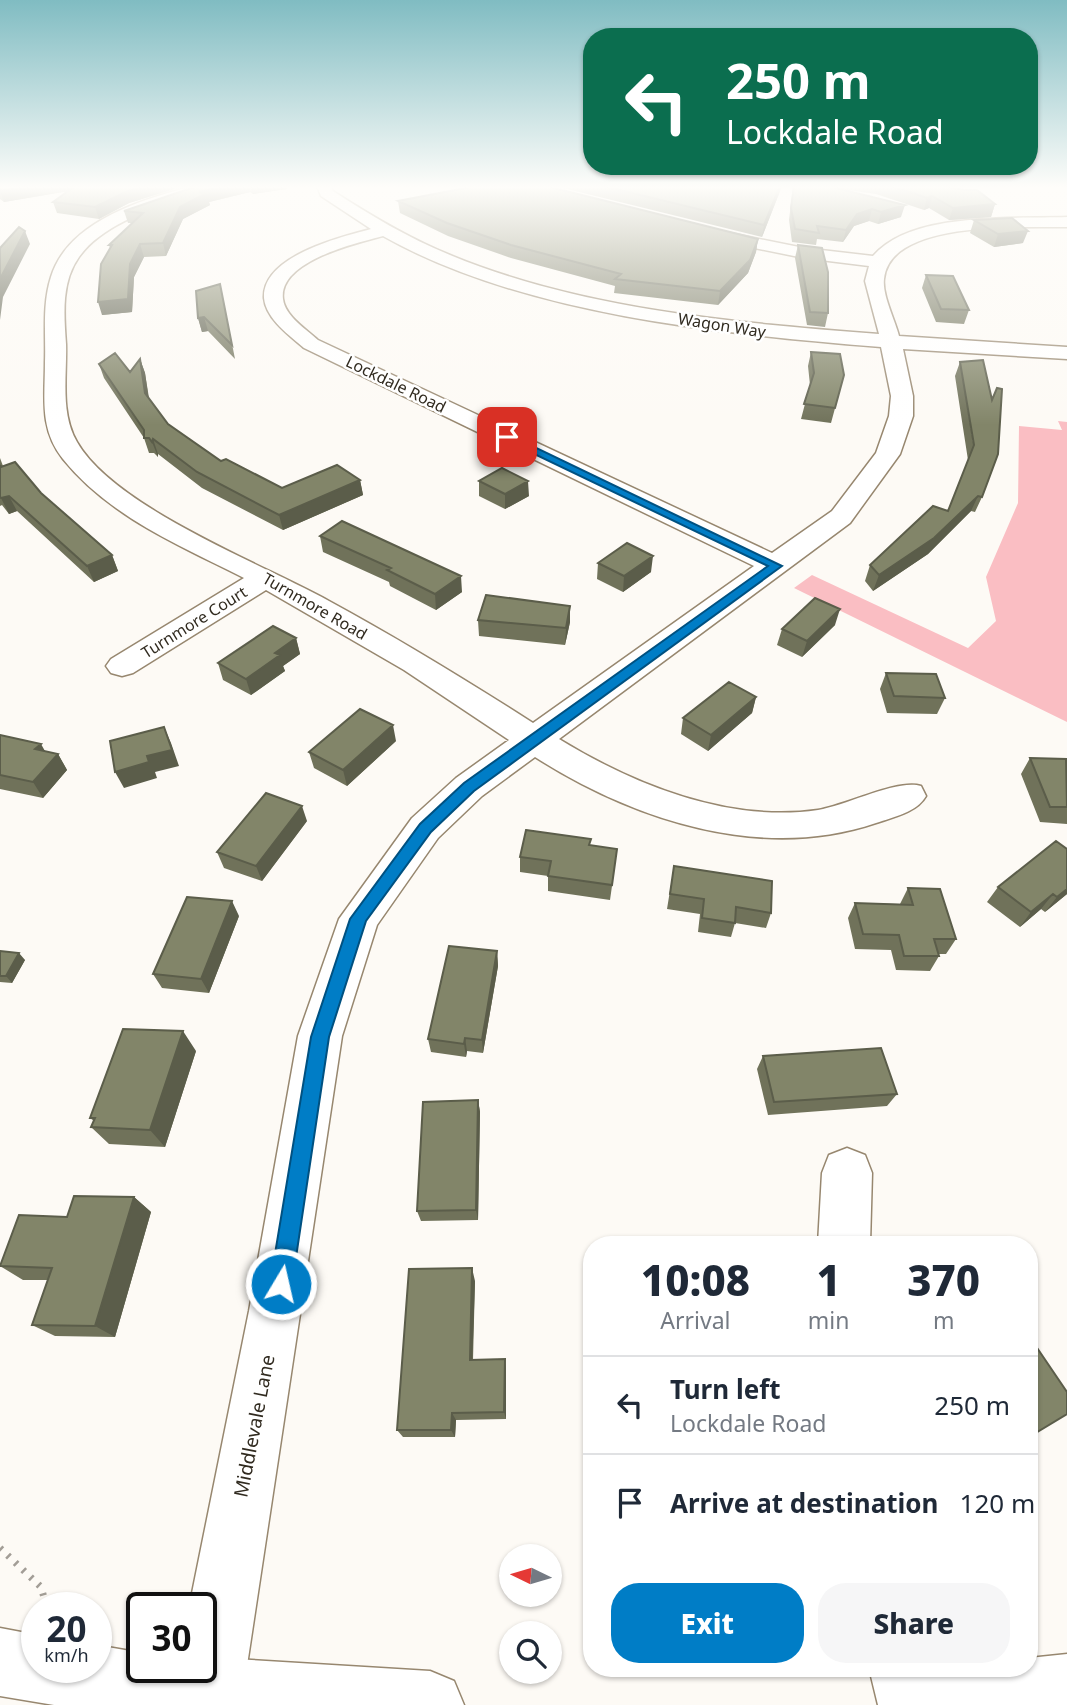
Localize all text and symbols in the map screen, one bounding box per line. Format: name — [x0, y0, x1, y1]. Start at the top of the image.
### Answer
text: 250 m — [726, 47, 871, 113]
icon: left — [611, 56, 702, 147]
text: Lockdale Road — [726, 110, 944, 153]
street label: Wagon Way — [676, 307, 768, 343]
street label: Lockdale Road — [342, 350, 450, 418]
pin — [477, 407, 537, 467]
icon: arrive — [488, 418, 526, 456]
street label: Turnmore Road — [259, 567, 371, 645]
street label: Turnmore Court — [137, 581, 251, 663]
position arrow — [244, 1247, 318, 1321]
text: 10:08 — [641, 1251, 750, 1308]
text: 1 — [816, 1251, 841, 1308]
text: 370 — [907, 1251, 980, 1308]
text: Arrival — [660, 1304, 730, 1336]
text: min — [808, 1304, 849, 1336]
text: m — [933, 1304, 954, 1336]
street label: Middlevale Lane — [227, 1353, 281, 1499]
text: Turn left — [670, 1371, 781, 1407]
icon: left — [611, 1386, 649, 1424]
text: 250 m — [934, 1387, 1010, 1423]
text: Lockdale Road — [670, 1407, 827, 1439]
icon: arrive — [611, 1484, 649, 1522]
text: Arrive at destination — [670, 1485, 939, 1521]
text: 120 m — [960, 1485, 1035, 1521]
north arrow — [499, 1544, 562, 1606]
map controls — [499, 1544, 562, 1684]
button: Exit — [611, 1583, 804, 1663]
button: Share — [818, 1583, 1010, 1663]
speed limit sign: 30 — [126, 1592, 217, 1683]
text: 20 — [46, 1605, 87, 1652]
button: search — [499, 1621, 562, 1684]
text: km/h — [44, 1643, 89, 1667]

